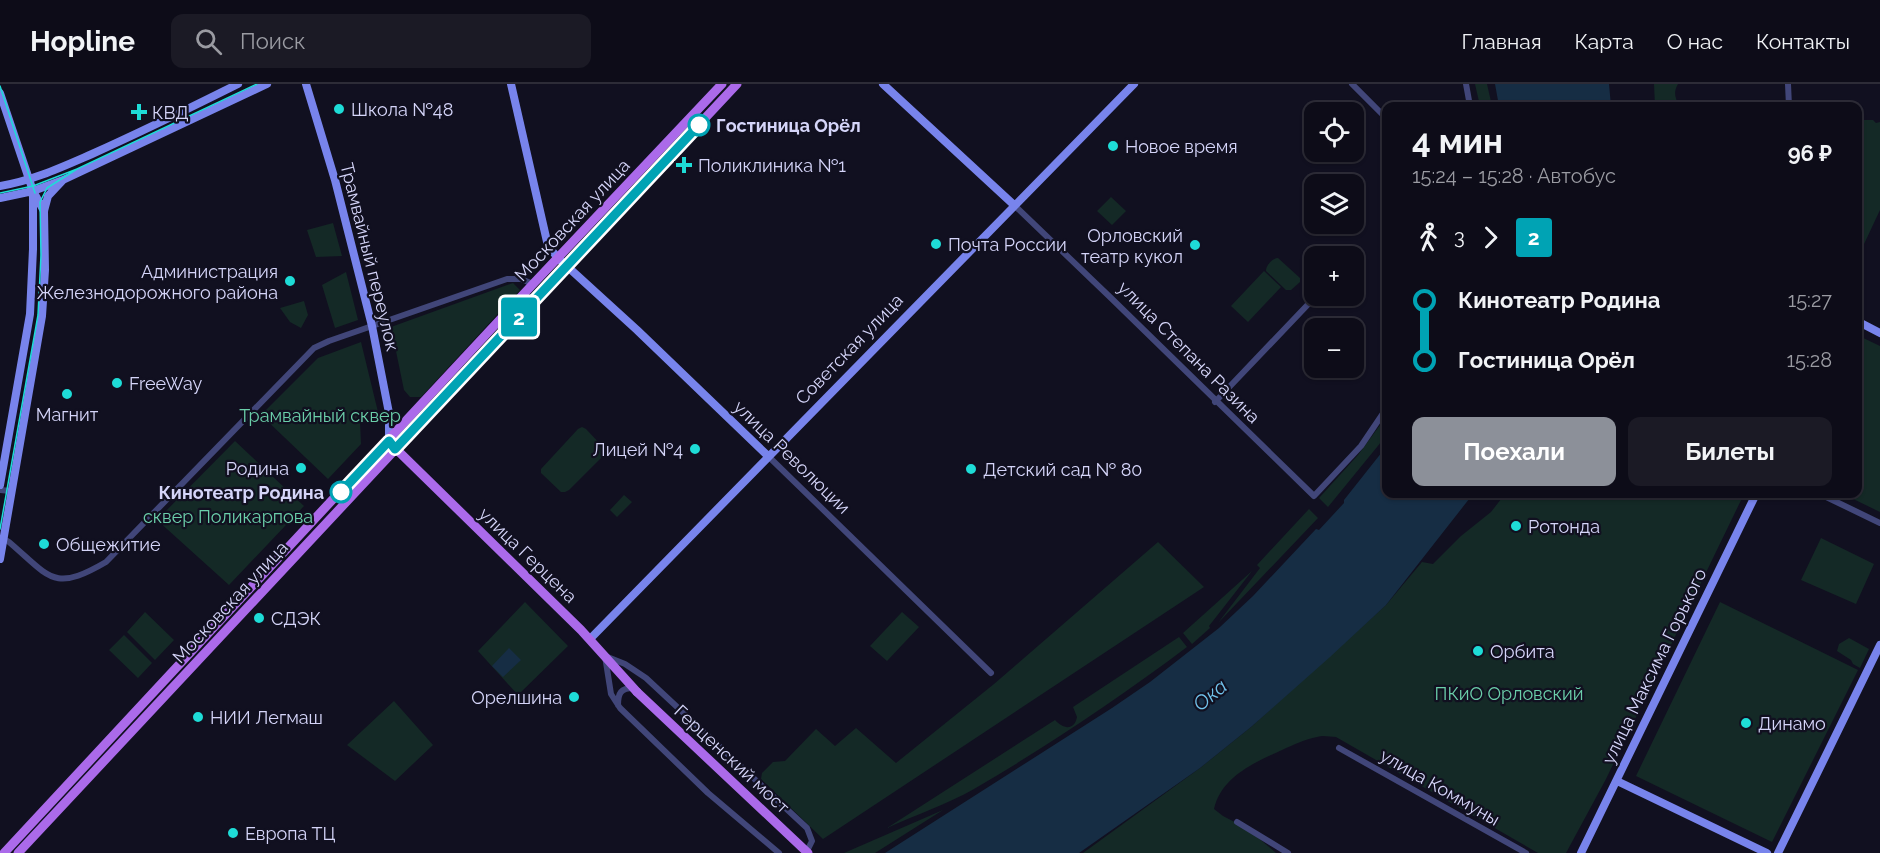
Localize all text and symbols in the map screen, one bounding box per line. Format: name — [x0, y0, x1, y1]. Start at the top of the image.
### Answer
search box — [171, 14, 591, 68]
text: Hopline — [30, 25, 135, 58]
icon: search — [192, 25, 225, 58]
text: Поиск — [240, 28, 305, 54]
text: Главная — [1462, 29, 1542, 54]
text: Карта — [1575, 29, 1634, 54]
text: О нас — [1667, 29, 1723, 54]
text: Контакты — [1756, 29, 1850, 54]
place label: Школа №48 — [351, 99, 453, 120]
place label: КВД — [152, 102, 189, 123]
marker: Школа №48 — [332, 102, 346, 116]
map controls — [1304, 102, 1364, 378]
button: locate — [1304, 102, 1364, 162]
marker: КВД — [130, 103, 148, 121]
marker: Гостиница Орёл — [688, 114, 710, 136]
place label: Гостиница Орёл — [716, 115, 861, 136]
text: 4 мин — [1412, 122, 1503, 161]
place label: Новое время — [1125, 136, 1238, 157]
marker: Новое время — [1106, 139, 1120, 153]
text: 96 ₽ — [1788, 140, 1832, 166]
street label: Московская улица — [510, 155, 634, 285]
place label: Поликлиника №1 — [698, 155, 846, 176]
marker: Поликлиника №1 — [675, 156, 693, 174]
street label: Трамвайный переулок — [336, 161, 404, 353]
text: 15:24 – 15:28 · Автобус — [1412, 164, 1616, 188]
button: layers — [1304, 174, 1364, 234]
icon: walk — [1412, 221, 1445, 254]
icon: forward — [1474, 221, 1507, 254]
place label: Орловский театр кукол — [1081, 225, 1183, 267]
text: 3 — [1454, 225, 1465, 249]
text: 2 — [1528, 225, 1540, 250]
place label: Почта России — [948, 234, 1067, 255]
marker: Почта России — [929, 237, 943, 251]
marker: Орловский театр кукол — [1188, 238, 1202, 252]
button: + — [1304, 246, 1364, 306]
place label: Администрация Железнодорожного района — [36, 261, 278, 303]
marker: Администрация Железнодорожного района — [283, 274, 297, 288]
street label: улица Степана Разина — [1114, 277, 1264, 427]
text: Кинотеатр Родина — [1458, 287, 1660, 313]
text: 15:27 — [1788, 288, 1832, 312]
street label: Советская улица — [791, 289, 907, 409]
line badge: 2 — [500, 298, 538, 336]
text: 2 — [513, 305, 525, 330]
button: − — [1304, 318, 1364, 378]
text: Гостиница Орёл — [1458, 347, 1635, 373]
text: 15:28 — [1787, 348, 1832, 372]
place label: FreeWay — [129, 373, 202, 394]
marker: FreeWay — [110, 376, 124, 390]
marker: Магнит — [60, 387, 74, 401]
street label: улица Революции — [729, 396, 855, 518]
place label: Магнит — [36, 404, 99, 425]
park label: Трамвайный сквер — [239, 405, 401, 426]
button: Поехали — [1412, 417, 1616, 486]
button: Билеты — [1628, 417, 1832, 486]
place label: Лицей №4 — [593, 439, 683, 460]
marker: Лицей №4 — [688, 442, 702, 456]
place label: Родина — [226, 458, 289, 479]
place label: Детский сад № 80 — [983, 459, 1142, 480]
marker: Родина — [294, 461, 308, 475]
marker: Детский сад № 80 — [964, 462, 978, 476]
marker: Кинотеатр Родина — [330, 481, 352, 503]
place label: Кинотеатр Родина — [158, 482, 324, 503]
street label: улица Герцена — [475, 503, 581, 607]
park label: сквер Поликарпова — [143, 506, 313, 527]
place label: Ротонда — [1528, 516, 1600, 537]
marker: Ротонда — [1509, 519, 1523, 533]
place label: Общежитие — [56, 534, 161, 555]
marker: Общежитие — [37, 537, 51, 551]
street label: Московская улица — [168, 537, 292, 667]
street label: улица Максима Горького — [1597, 565, 1711, 767]
place label: СДЭК — [271, 608, 321, 629]
marker: СДЭК — [252, 611, 266, 625]
place label: Орбита — [1490, 641, 1555, 662]
marker: Орбита — [1471, 644, 1485, 658]
water label: Ока — [1188, 674, 1232, 716]
park label: ПКиО Орловский — [1435, 683, 1583, 704]
place label: Орелшина — [471, 687, 562, 708]
marker: Орелшина — [567, 690, 581, 704]
street label: Герценский мост — [670, 700, 794, 818]
place label: НИИ Легмаш — [210, 707, 323, 728]
marker: НИИ Легмаш — [191, 710, 205, 724]
place label: Динамо — [1758, 713, 1826, 734]
marker: Динамо — [1739, 716, 1753, 730]
street label: улица Коммуны — [1376, 744, 1504, 830]
place label: Европа ТЦ — [245, 823, 336, 844]
marker: Европа ТЦ — [226, 826, 240, 840]

